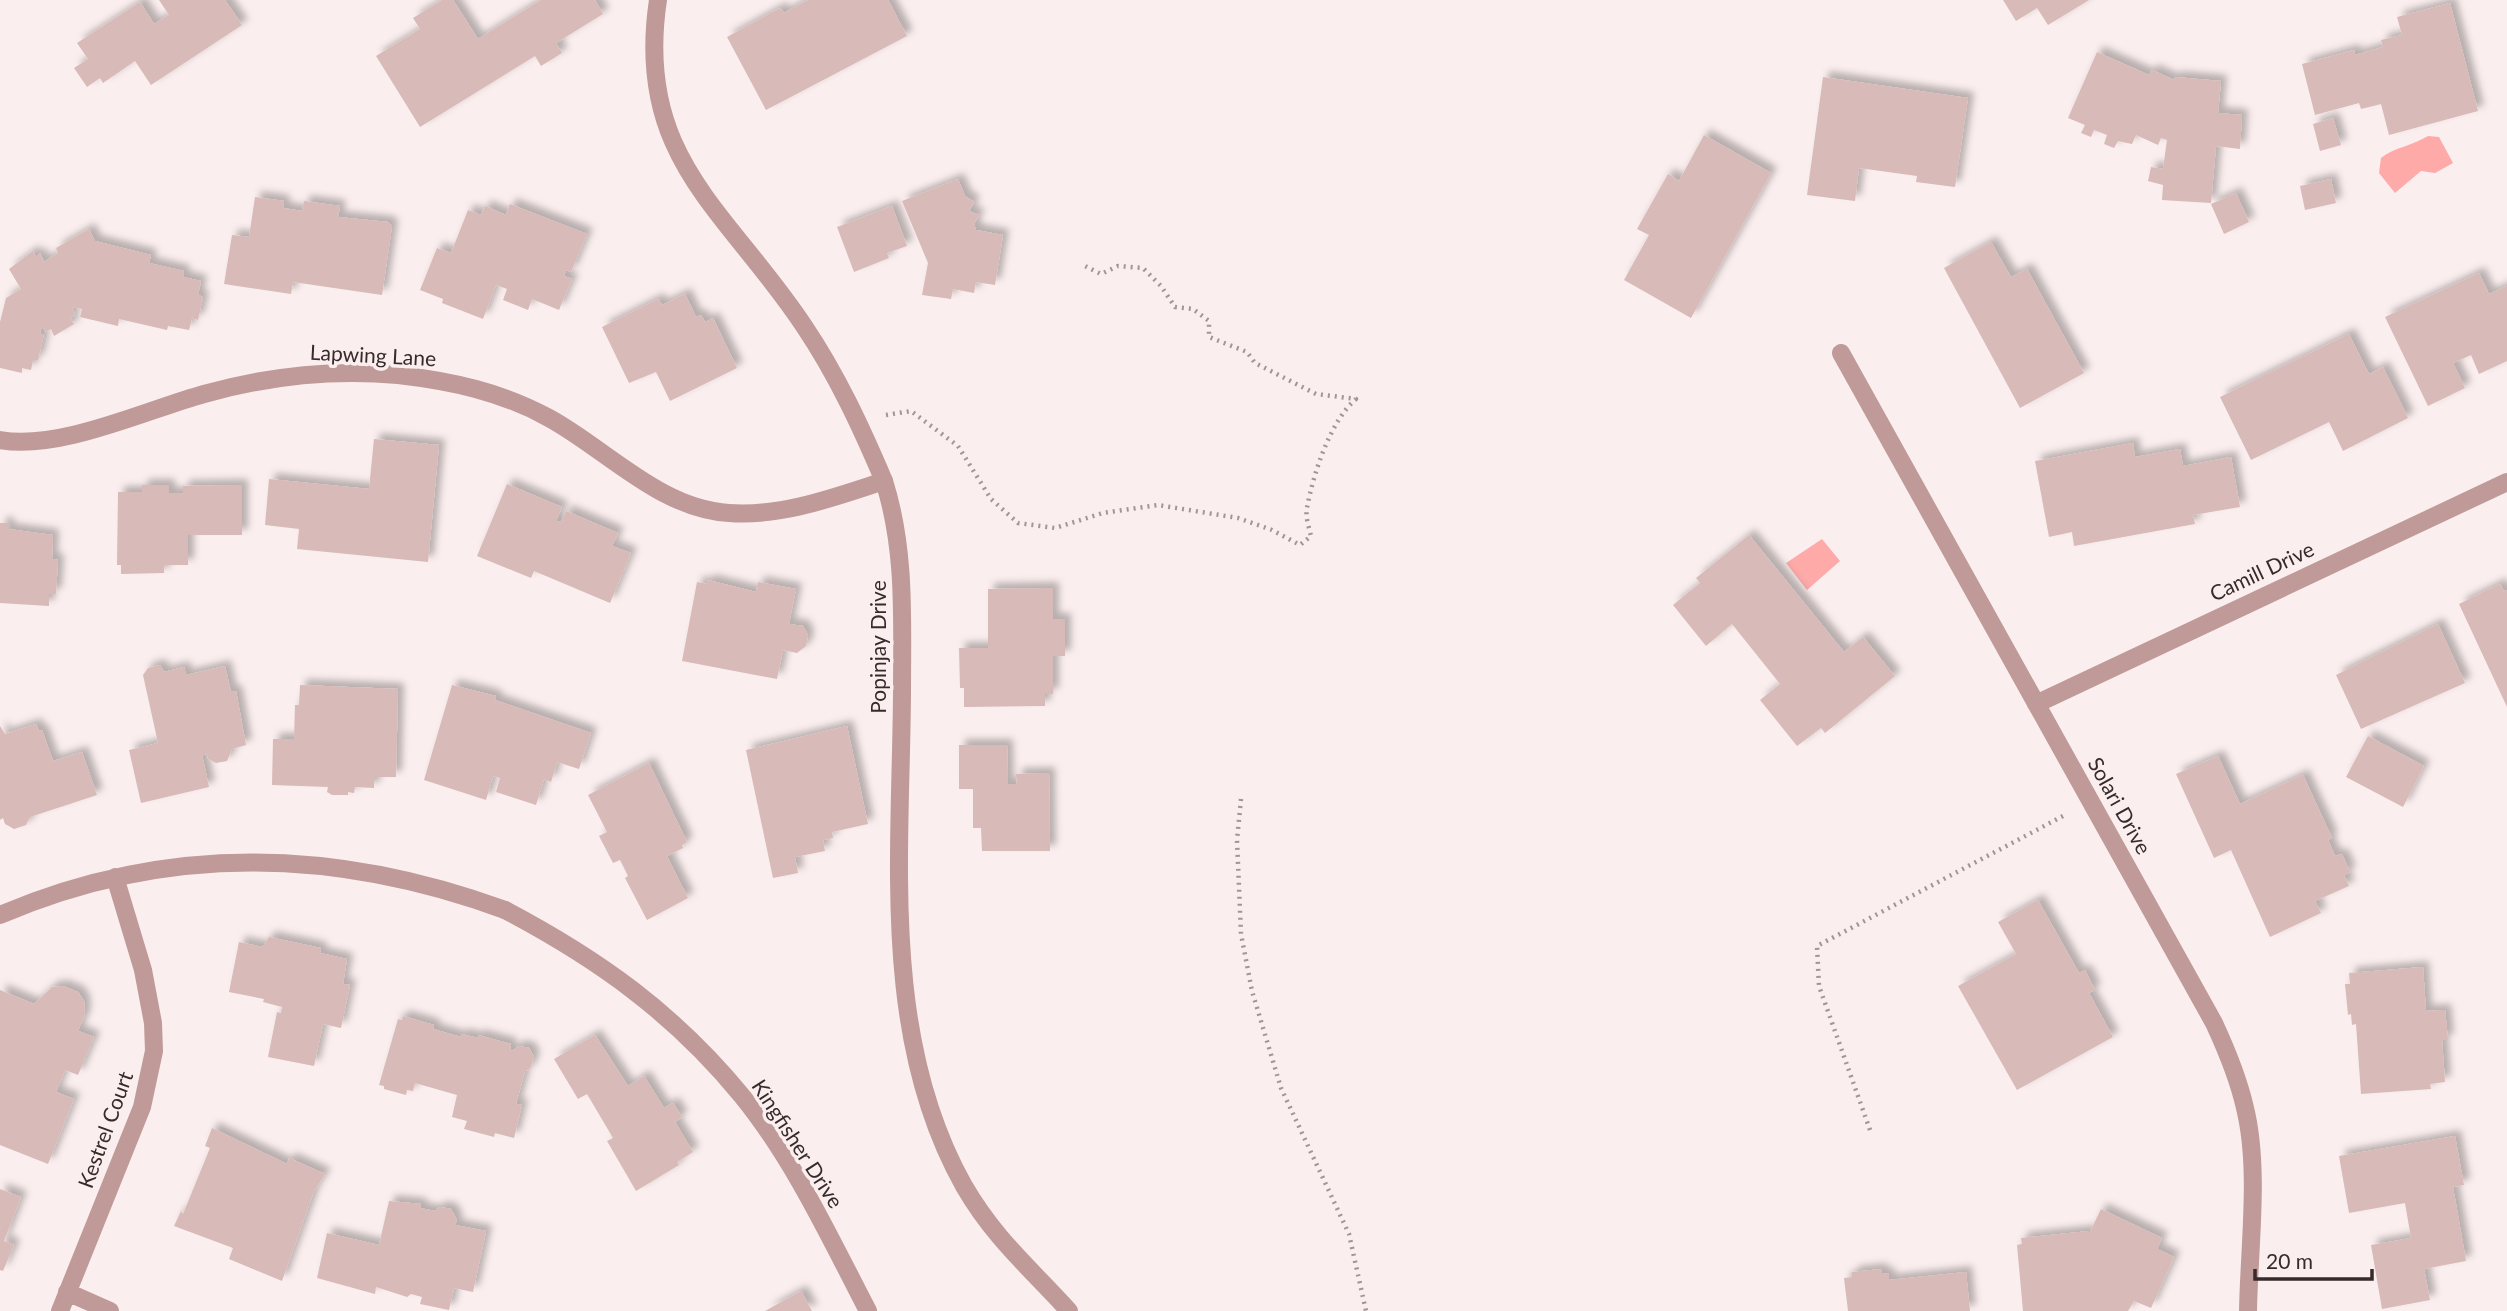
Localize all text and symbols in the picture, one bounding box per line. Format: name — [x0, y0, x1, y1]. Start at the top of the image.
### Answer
street label: Lapwing Lane — [309, 339, 437, 370]
street label: Camill Drive — [2205, 536, 2317, 606]
street label: Popinjay Drive — [865, 580, 890, 714]
street label: Solari Drive — [2083, 753, 2157, 858]
street label: Kestrel Court — [72, 1067, 137, 1191]
street label: Kingfisher Drive — [747, 1074, 849, 1212]
scale bar — [2255, 1238, 2372, 1282]
text: 20 m — [2266, 1248, 2313, 1273]

